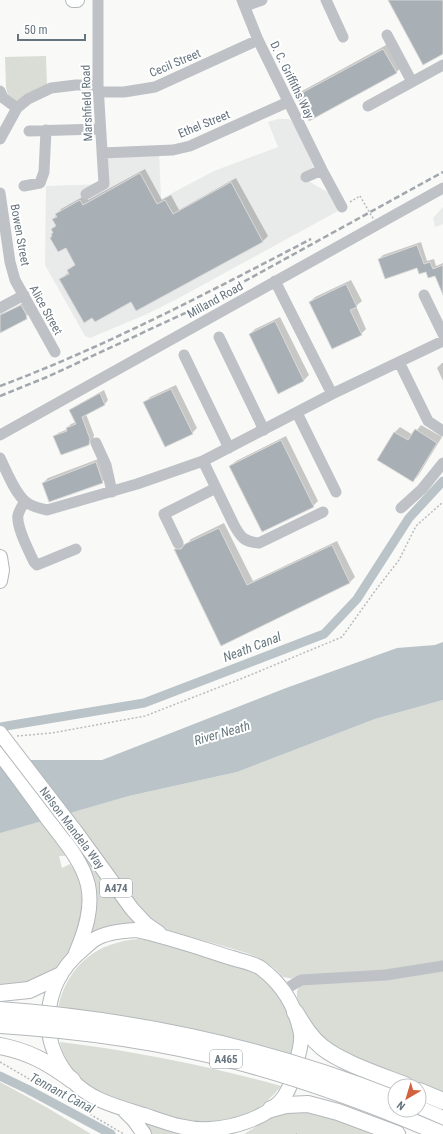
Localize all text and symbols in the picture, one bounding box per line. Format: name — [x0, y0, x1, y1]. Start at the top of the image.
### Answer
scale bar — [18, 16, 85, 42]
text: 50 m — [24, 23, 48, 37]
street label: D. C. Griffiths Way — [267, 39, 317, 121]
street label: Cecil Street — [147, 46, 203, 80]
street label: Marshfield Road — [79, 64, 95, 142]
street label: Ethel Street — [176, 107, 232, 141]
street label: Bowen Street — [8, 203, 32, 268]
street label: Milland Road — [185, 279, 245, 321]
street label: Alice Street — [27, 283, 66, 338]
water label: Neath Canal — [221, 629, 284, 665]
water label: River Neath — [192, 718, 252, 748]
street label: Nelson Mandela Way — [37, 784, 107, 872]
road number: A474 — [100, 879, 132, 897]
road number: A465 — [210, 1050, 242, 1068]
water label: Tennant Canal — [27, 1070, 98, 1117]
north arrow — [387, 1078, 427, 1118]
text: N — [394, 1098, 408, 1113]

